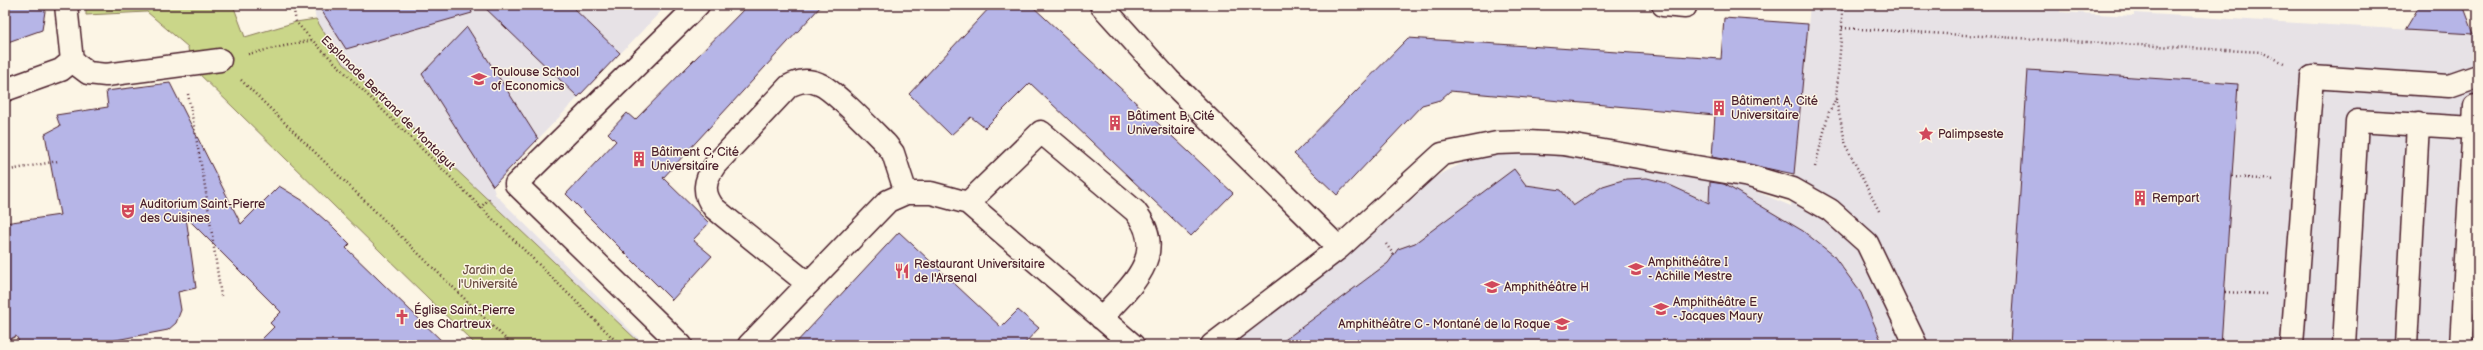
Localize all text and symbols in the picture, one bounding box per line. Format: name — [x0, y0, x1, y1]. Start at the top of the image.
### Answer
street label: Esplanade Bertrand de Montaigut — [318, 33, 458, 173]
place label: Toulouse School of Economics — [491, 65, 579, 94]
school or university icon: Toulouse School of Economics — [470, 70, 488, 88]
place label: Bâtiment A, Cité Universitaire — [1731, 94, 1818, 123]
building icon: Bâtiment A, Cité Universitaire — [1710, 99, 1728, 117]
place label: Bâtiment B, Cité Universitaire — [1127, 109, 1215, 138]
building icon: Bâtiment B, Cité Universitaire — [1106, 114, 1124, 132]
place icon: Palimpseste — [1917, 125, 1935, 143]
place label: Palimpseste — [1938, 127, 2004, 142]
place label: Bâtiment C, Cité Universitaire — [651, 145, 739, 174]
building icon: Bâtiment C, Cité Universitaire — [630, 150, 648, 168]
building icon: Rempart — [2131, 189, 2149, 207]
place label: Rempart — [2152, 191, 2200, 206]
place label: Auditorium Saint-Pierre des Cuisines — [140, 197, 265, 226]
theatre icon: Auditorium Saint-Pierre des Cuisines — [119, 202, 137, 220]
place label: Amphithéâtre I - Achille Mestre — [1648, 255, 1732, 284]
place label: Restaurant Universitaire de l'Arsenal — [914, 257, 1045, 286]
school or university icon: Amphithéâtre I - Achille Mestre — [1627, 260, 1645, 278]
restaurant icon: Restaurant Universitaire de l'Arsenal — [893, 262, 911, 280]
park label: Jardin de l'Université — [458, 263, 518, 292]
school or university icon: Amphithéâtre H — [1483, 278, 1501, 296]
place label: Amphithéâtre H — [1504, 280, 1589, 295]
place label: Amphithéâtre E - Jacques Maury — [1673, 295, 1763, 324]
school or university icon: Amphithéâtre E - Jacques Maury — [1652, 300, 1670, 318]
place label: Église Saint-Pierre des Chartreux — [414, 302, 515, 332]
church icon: Église Saint-Pierre des Chartreux — [393, 308, 411, 326]
school or university icon: Amphithéâtre C - Montané de la Roque — [1553, 315, 1571, 333]
place label: Amphithéâtre C - Montané de la Roque — [1338, 317, 1550, 332]

